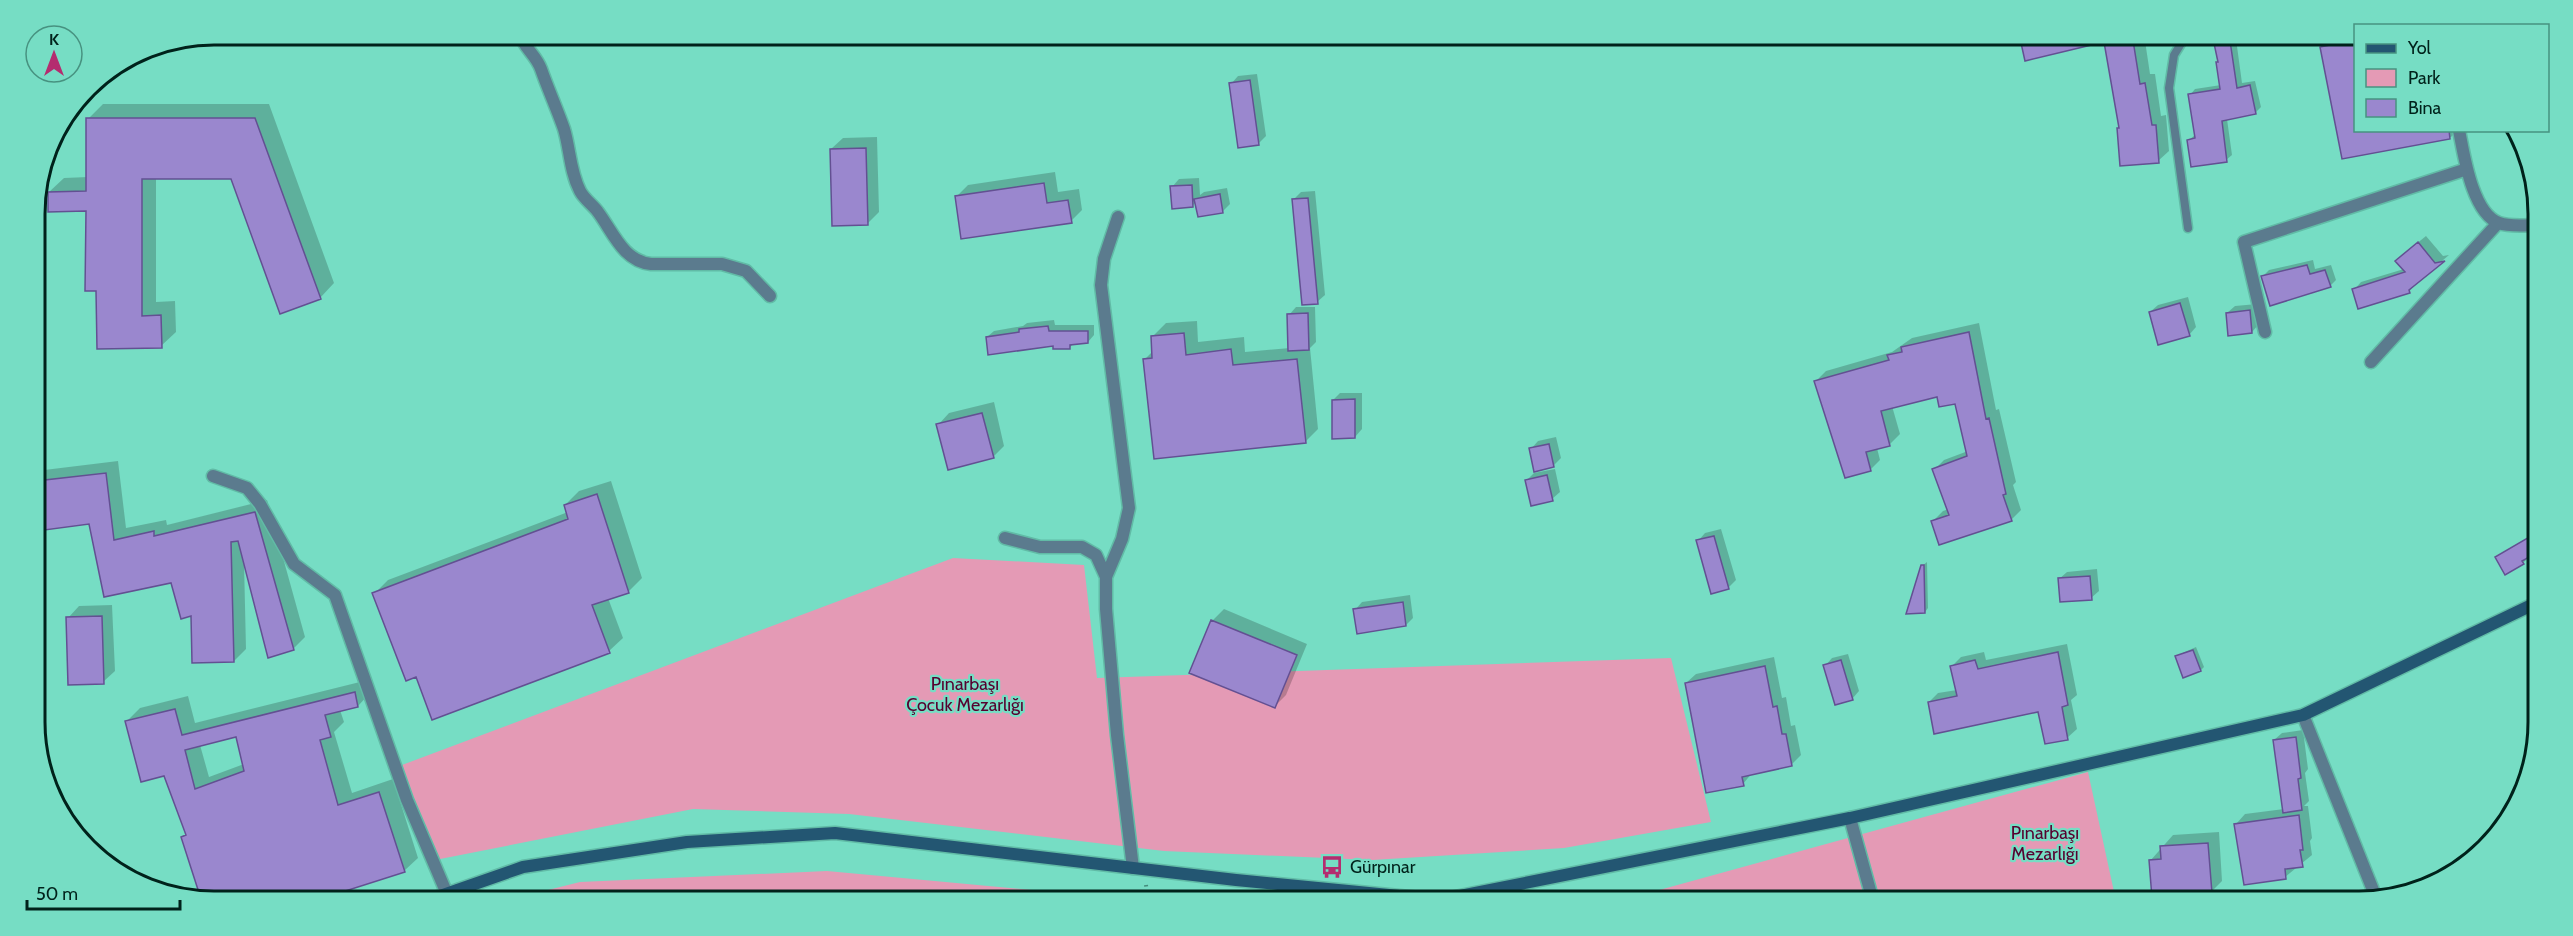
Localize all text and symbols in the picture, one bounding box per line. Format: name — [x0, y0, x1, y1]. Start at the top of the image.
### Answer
north arrow — [24, 24, 84, 84]
legend — [2354, 24, 2549, 132]
text: K — [49, 30, 59, 49]
text: Yol — [2407, 37, 2432, 59]
text: Park — [2408, 67, 2441, 89]
text: Bina — [2408, 97, 2442, 119]
park label: Pınarbaşı Çocuk Mezarlığı — [906, 673, 1024, 716]
park label: Pınarbaşı Mezarlığı — [2011, 822, 2079, 865]
bus stop icon: Gürpınar — [1319, 854, 1345, 880]
place label: Gürpınar — [1350, 856, 1416, 878]
scale bar — [27, 873, 180, 911]
text: 50 m — [36, 883, 78, 905]

